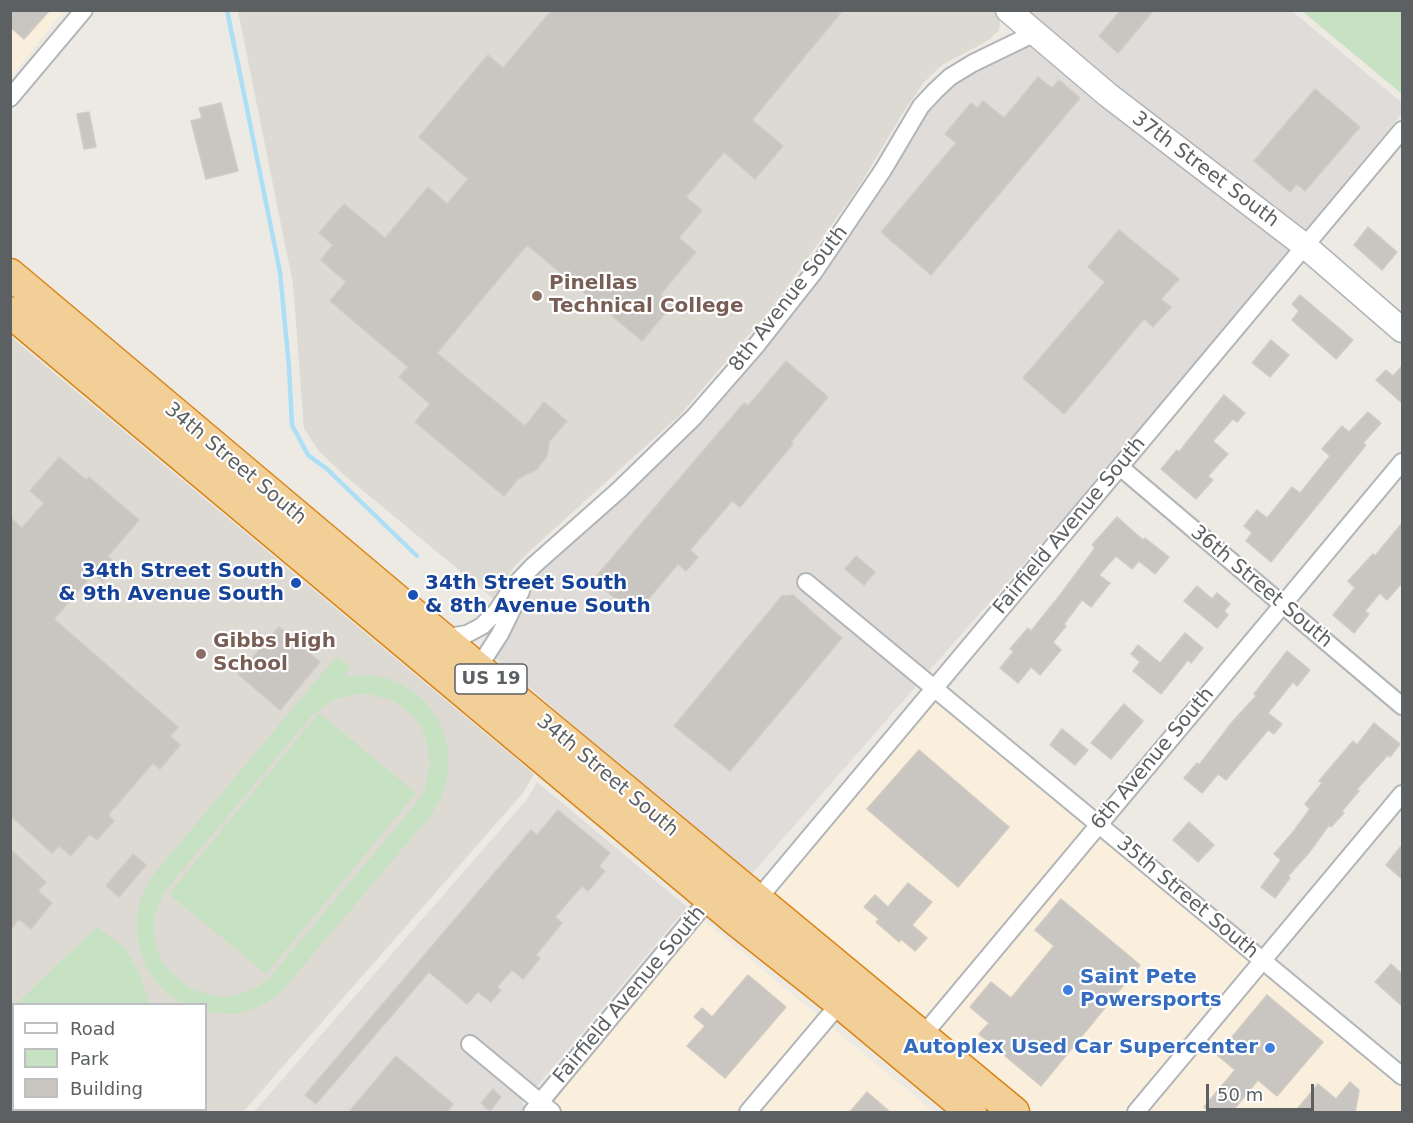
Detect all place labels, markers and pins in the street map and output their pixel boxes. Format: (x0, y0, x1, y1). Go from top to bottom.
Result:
place label: Pinellas Technical College (549, 272, 743, 319)
marker: Pinellas Technical College (530, 289, 544, 303)
place label: 34th Street South & 9th Avenue South (58, 560, 284, 607)
place label: 34th Street South & 8th Avenue South (425, 572, 651, 619)
marker: 34th Street South & 9th Avenue South (289, 576, 303, 590)
marker: 34th Street South & 8th Avenue South (406, 588, 420, 602)
place label: Gibbs High School (213, 630, 336, 677)
marker: Gibbs High School (194, 647, 208, 661)
place label: Saint Pete Powersports (1080, 966, 1222, 1013)
marker: Saint Pete Powersports (1061, 983, 1075, 997)
place label: Autoplex Used Car Supercenter (903, 1036, 1258, 1060)
marker: Autoplex Used Car Supercenter (1263, 1041, 1277, 1055)

